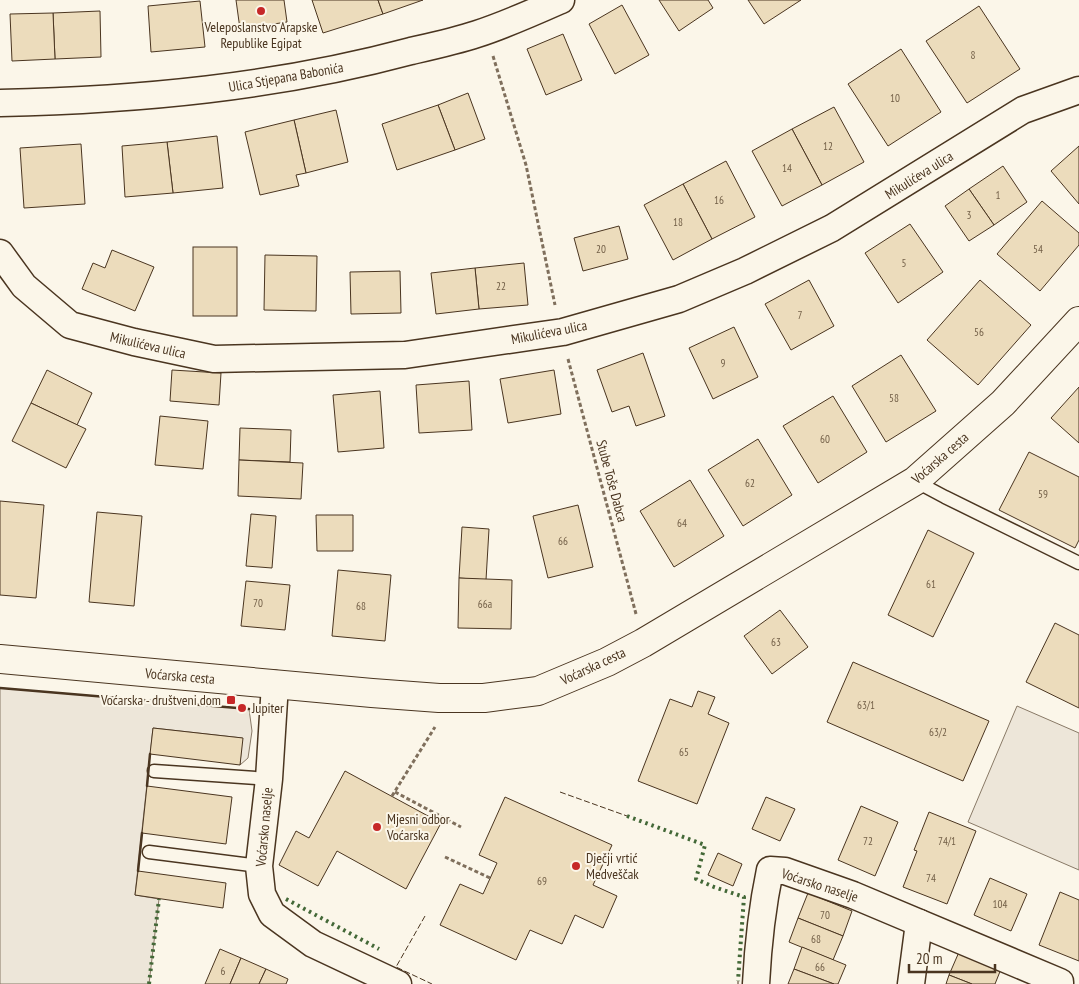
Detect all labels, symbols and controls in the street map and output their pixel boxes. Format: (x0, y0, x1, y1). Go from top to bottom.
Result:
marker: Veleposlanstvo Arapske Republike Egipat (255, 5, 267, 17)
place label: Veleposlanstvo Arapske Republike Egipat (203, 18, 318, 52)
house number: 8 (971, 48, 976, 62)
street label: Ulica Stjepana Babonića (227, 58, 345, 96)
house number: 10 (890, 91, 900, 105)
house number: 12 (823, 139, 833, 153)
street label: Mikulićeva ulica (882, 147, 956, 203)
house number: 14 (782, 161, 792, 175)
house number: 1 (996, 188, 1001, 202)
house number: 16 (714, 193, 724, 207)
house number: 3 (967, 208, 972, 222)
house number: 18 (673, 215, 683, 229)
house number: 20 (596, 242, 606, 256)
house number: 54 (1033, 242, 1043, 256)
house number: 5 (902, 256, 907, 270)
house number: 22 (496, 279, 506, 293)
house number: 7 (798, 308, 803, 322)
street label: Mikulićeva ulica (509, 316, 589, 348)
house number: 56 (974, 325, 984, 339)
street label: Mikulićeva ulica (108, 328, 188, 362)
house number: 9 (721, 356, 726, 370)
house number: 58 (889, 391, 899, 405)
street label: Voćarska cesta (907, 428, 972, 488)
house number: 60 (820, 432, 830, 446)
street label: Stube Toše Dabca (592, 438, 632, 524)
house number: 62 (745, 476, 755, 490)
house number: 59 (1038, 487, 1048, 501)
house number: 64 (677, 516, 687, 530)
house number: 66 (558, 534, 568, 548)
house number: 61 (926, 577, 936, 591)
house number: 70 (253, 596, 263, 610)
house number: 66a (478, 597, 492, 611)
house number: 68 (356, 599, 366, 613)
house number: 63 (771, 635, 781, 649)
street label: Voćarska cesta (557, 643, 628, 689)
street label: Voćarska cesta (143, 664, 216, 688)
place label: Voćarska - društveni dom (100, 691, 221, 709)
marker: Voćarska - društveni dom (225, 694, 237, 706)
house number: 63/1 (857, 698, 875, 712)
place label: Jupiter (251, 699, 284, 717)
marker: Jupiter (236, 702, 248, 714)
house number: 63/2 (929, 725, 947, 739)
house number: 65 (679, 745, 689, 759)
street label: Voćarsko naselje (251, 786, 276, 868)
place label: Mjesni odbor Voćarska (386, 810, 450, 844)
marker: Mjesni odbor Voćarska (371, 821, 383, 833)
house number: 72 (863, 834, 873, 848)
house number: 74/1 (938, 834, 956, 848)
place label: Dječji vrtić Medveščak (586, 849, 639, 883)
marker: Dječji vrtić Medveščak (570, 860, 582, 872)
street label: Voćarsko naselje (778, 864, 861, 906)
house number: 74 (926, 871, 936, 885)
house number: 69 (537, 874, 547, 888)
house number: 104 (993, 897, 1007, 911)
house number: 70 (820, 908, 830, 922)
house number: 68 (811, 932, 821, 946)
scale bar (909, 942, 995, 974)
text: 20 m (916, 949, 942, 968)
house number: 66 (815, 960, 825, 974)
house number: 6 (221, 964, 226, 978)

